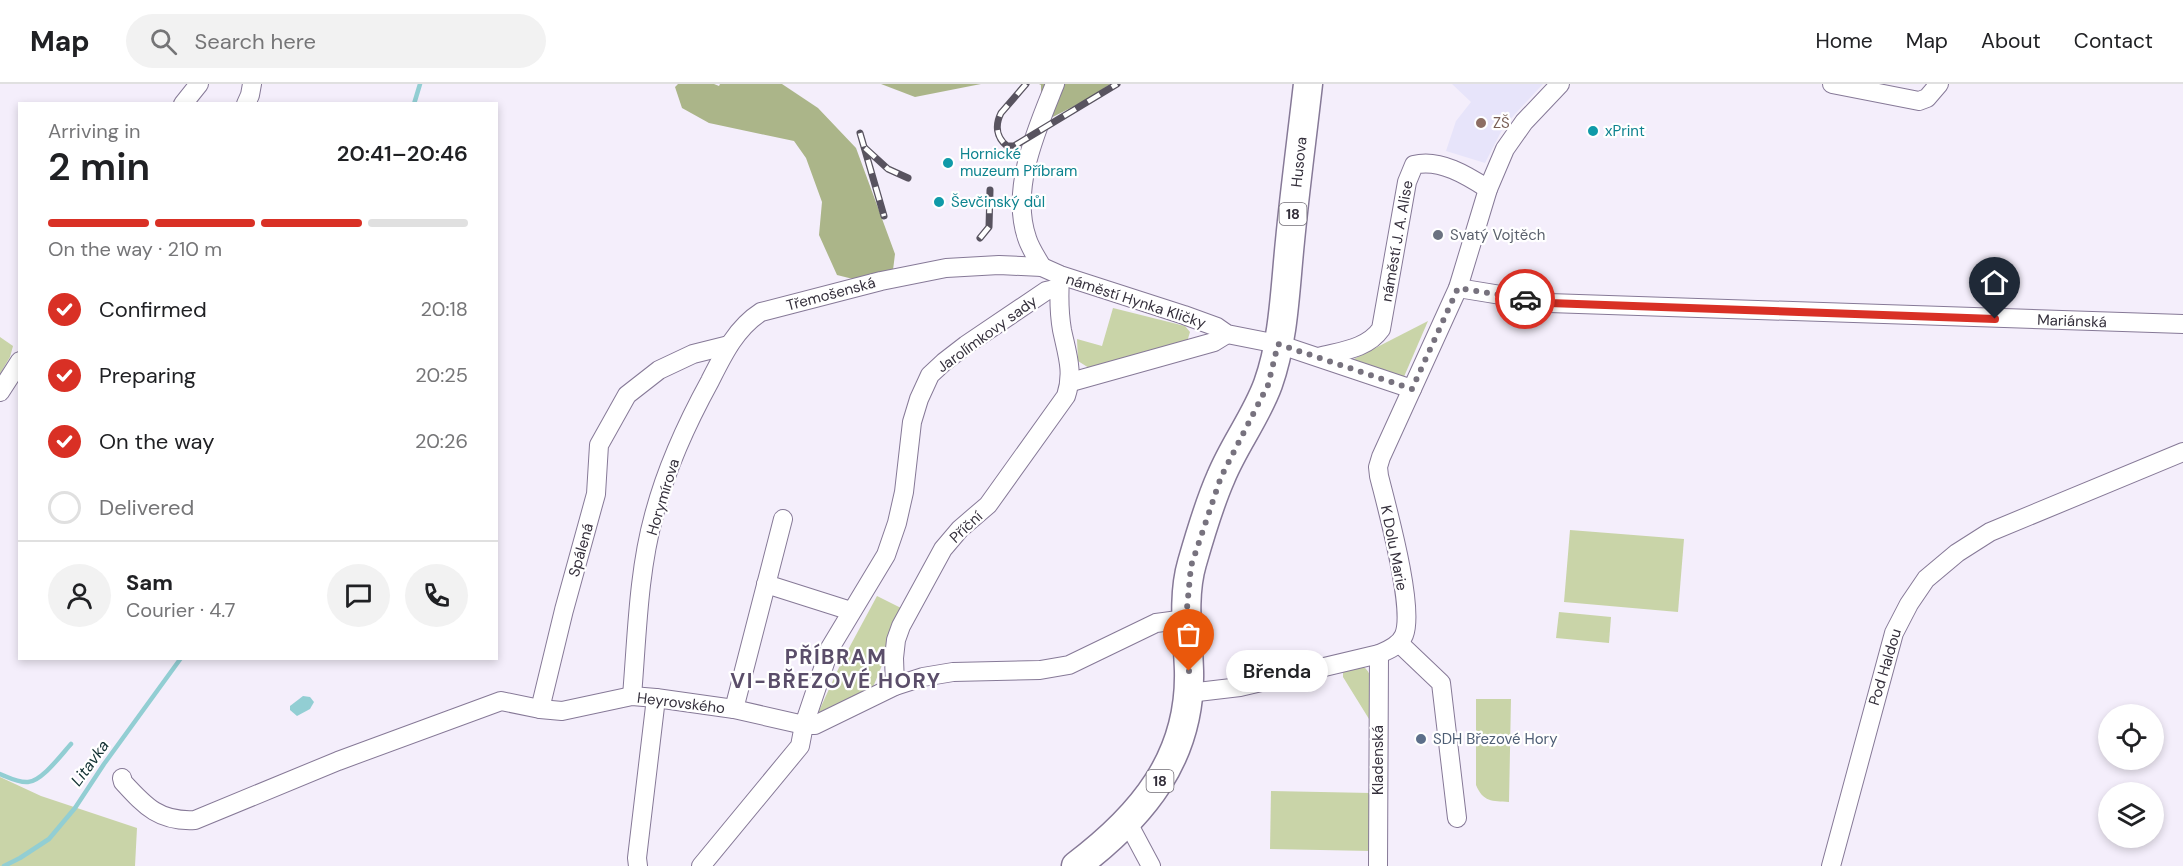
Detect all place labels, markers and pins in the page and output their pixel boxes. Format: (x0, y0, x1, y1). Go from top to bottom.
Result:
place label: ZŠ (1493, 113, 1510, 133)
marker: ZŠ (1474, 116, 1488, 130)
place label: xPrint (1605, 121, 1645, 141)
marker: xPrint (1586, 124, 1600, 138)
place label: Hornické muzeum Příbram (960, 144, 1077, 181)
marker: Hornické muzeum Příbram (941, 156, 955, 170)
place label: Ševčinský důl (951, 192, 1045, 212)
marker: Ševčinský důl (932, 195, 946, 209)
place label: Svatý Vojtěch (1450, 225, 1545, 245)
marker: Svatý Vojtěch (1431, 228, 1445, 242)
pin (1969, 257, 2020, 319)
pin (1163, 609, 1214, 671)
callout: Břenda (1225, 650, 1327, 692)
place label: SDH Březové Hory (1433, 729, 1558, 749)
marker: SDH Březové Hory (1414, 732, 1428, 746)

